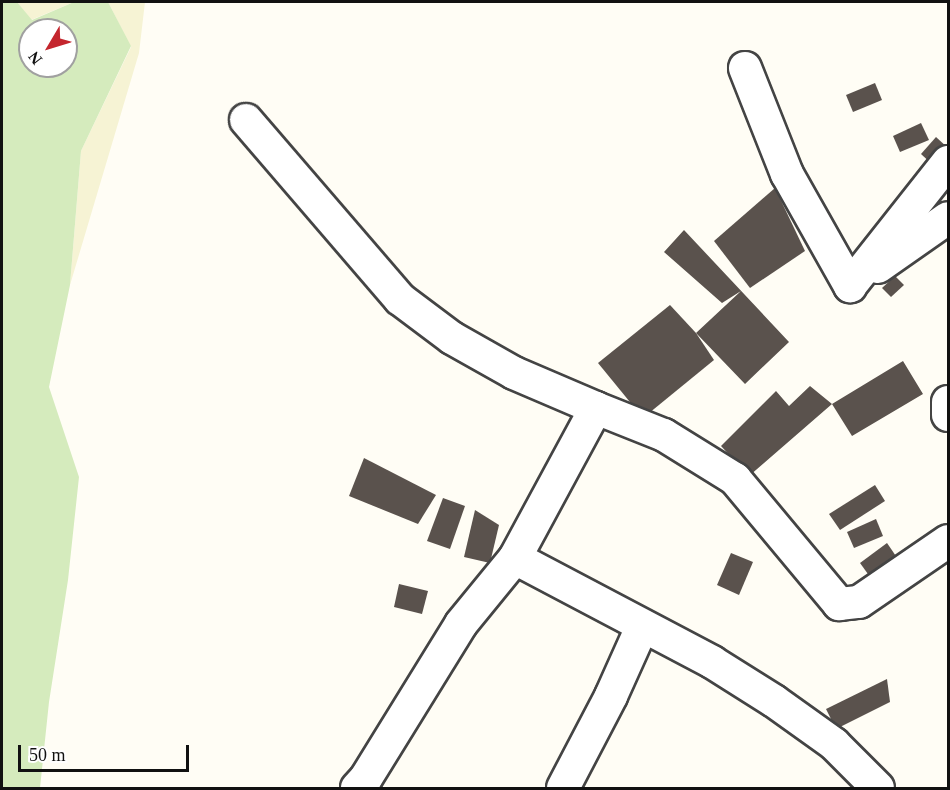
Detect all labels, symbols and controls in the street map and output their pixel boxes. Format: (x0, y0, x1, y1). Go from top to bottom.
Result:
north arrow (18, 18, 78, 78)
text: N (25, 48, 45, 68)
scale bar (21, 733, 192, 771)
text: 50 m (29, 745, 66, 765)

